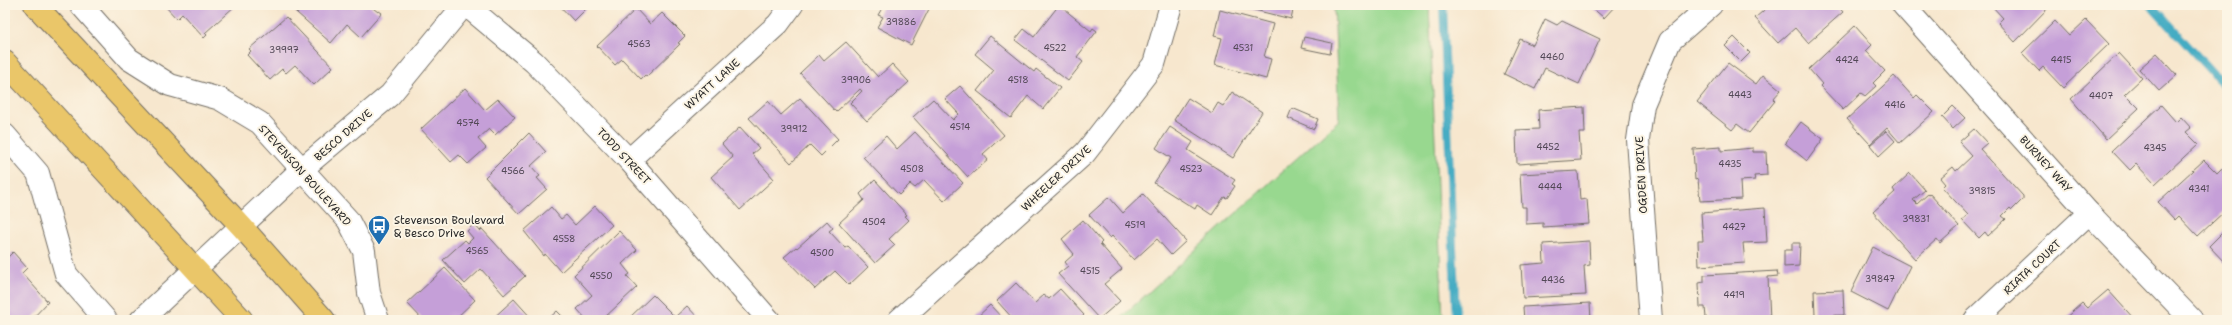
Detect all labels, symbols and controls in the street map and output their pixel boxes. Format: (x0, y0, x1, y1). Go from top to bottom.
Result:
house number: 39886 (886, 16, 916, 28)
house number: 4563 (627, 38, 651, 50)
house number: 4522 (1043, 42, 1067, 54)
house number: 4531 (1233, 42, 1253, 54)
house number: 39997 (269, 44, 299, 56)
house number: 4460 (1540, 51, 1564, 63)
house number: 4424 (1835, 54, 1859, 66)
house number: 4415 (2050, 54, 2072, 66)
street label: WYATT LANE (681, 55, 743, 113)
house number: 39906 (841, 74, 871, 86)
house number: 4518 (1007, 74, 1029, 86)
house number: 4443 (1728, 89, 1752, 101)
house number: 4407 (2089, 90, 2113, 102)
house number: 4416 (1884, 99, 1906, 111)
street label: BESCO DRIVE (311, 106, 376, 165)
house number: 4574 (456, 117, 480, 129)
street label: STEVENSON BOULEVARD (255, 121, 354, 229)
house number: 4514 (950, 121, 970, 133)
house number: 39912 (780, 123, 808, 135)
street label: TODD STREET (593, 125, 654, 188)
street label: BURNEY WAY (2016, 133, 2075, 196)
street label: OGDEN DRIVE (1632, 136, 1651, 214)
house number: 4452 (1536, 141, 1560, 153)
street label: WHEELER DRIVE (1018, 142, 1095, 215)
house number: 4345 (2143, 142, 2167, 154)
house number: 4435 (1718, 158, 1742, 170)
house number: 4508 (900, 163, 924, 175)
house number: 4523 (1179, 163, 1203, 175)
house number: 4566 (501, 165, 525, 177)
house number: 4444 (1538, 181, 1562, 193)
house number: 4341 (2188, 183, 2210, 195)
house number: 39815 (1968, 185, 1996, 197)
bus stop icon: Stevenson Boulevard & Besco Drive (366, 213, 392, 246)
place label: Stevenson Boulevard & Besco Drive (394, 213, 504, 241)
house number: 39831 (1902, 213, 1930, 225)
house number: 4504 (862, 216, 886, 228)
house number: 4519 (1125, 219, 1145, 231)
house number: 4427 (1722, 221, 1746, 233)
house number: 4558 (553, 233, 575, 245)
street label: RIATA COURT (2000, 237, 2065, 298)
house number: 4565 (466, 245, 488, 257)
house number: 4500 (810, 247, 834, 259)
house number: 4515 (1080, 265, 1100, 277)
house number: 4550 (590, 270, 612, 282)
house number: 39847 (1865, 273, 1895, 285)
house number: 4436 (1541, 274, 1565, 286)
house number: 4419 (1723, 289, 1745, 301)

